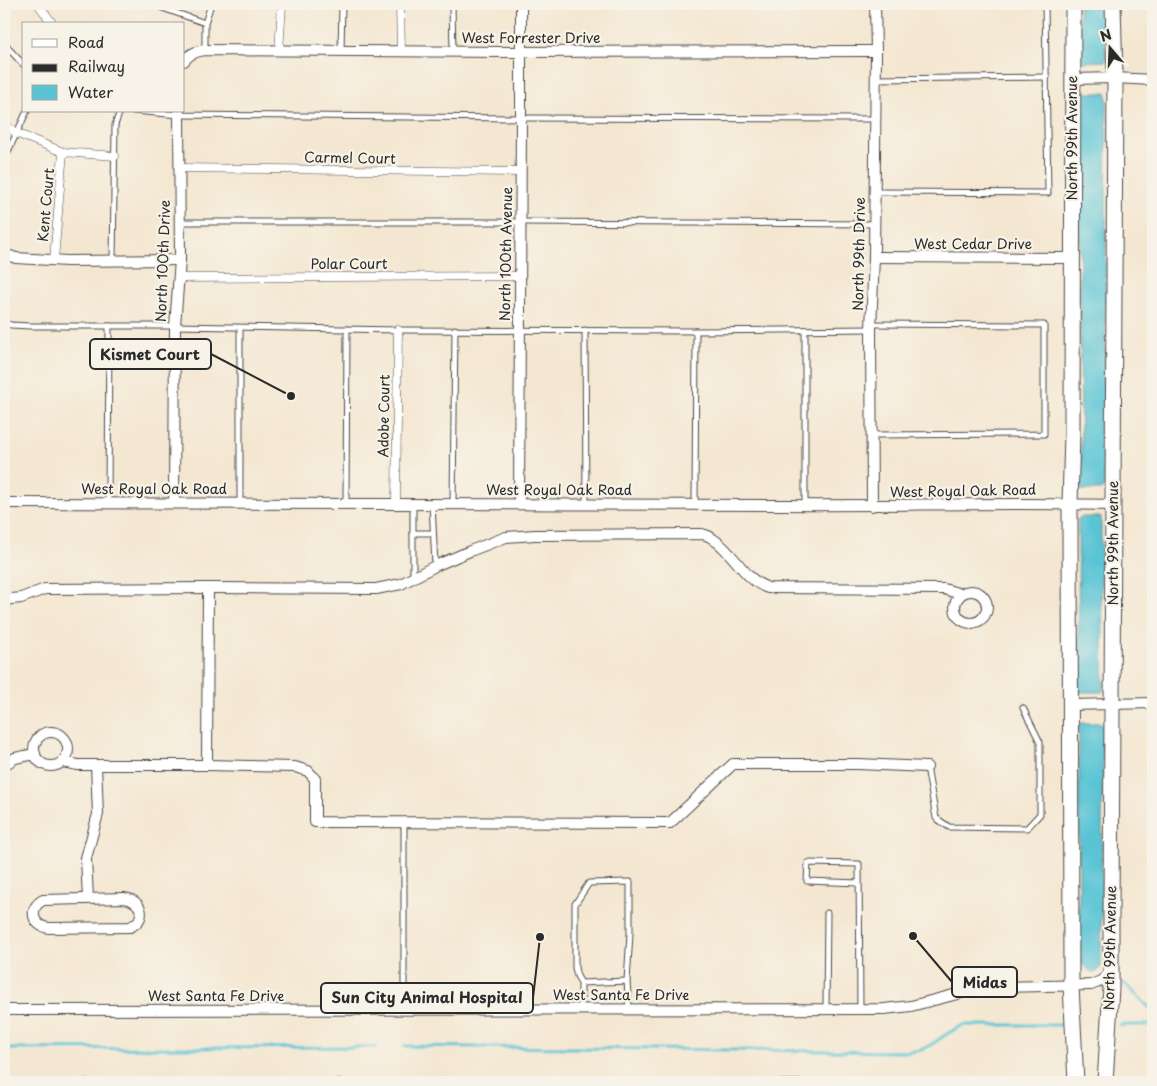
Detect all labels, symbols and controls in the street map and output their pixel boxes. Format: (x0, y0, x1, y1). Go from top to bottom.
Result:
legend (22, 22, 185, 112)
north arrow (1084, 22, 1134, 72)
text: N (1097, 24, 1114, 47)
street label: West Forrester Drive (462, 27, 600, 48)
text: Road (68, 30, 104, 53)
text: Railway (68, 54, 125, 77)
street label: North 99th Avenue (1061, 75, 1082, 200)
text: Water (68, 80, 113, 103)
street label: Carmel Court (304, 146, 396, 169)
street label: Kent Court (32, 167, 59, 243)
street label: North 100th Avenue (494, 186, 517, 321)
street label: North 99th Drive (847, 196, 870, 311)
street label: North 100th Drive (150, 199, 175, 322)
street label: West Cedar Drive (914, 233, 1032, 254)
street label: Polar Court (311, 253, 388, 274)
callout: Kismet Court (90, 339, 211, 369)
text: Kismet Court (100, 342, 200, 365)
street label: Adobe Court (372, 374, 395, 458)
street label: West Royal Oak Road (81, 478, 227, 499)
street label: West Royal Oak Road (486, 479, 632, 500)
street label: West Royal Oak Road (890, 479, 1036, 502)
street label: North 99th Avenue (1102, 480, 1123, 605)
street label: North 99th Avenue (1098, 885, 1121, 1011)
callout: Midas (952, 967, 1017, 997)
text: Midas (963, 970, 1007, 993)
callout: Sun City Animal Hospital (321, 983, 533, 1013)
street label: West Santa Fe Drive (553, 984, 689, 1005)
street label: West Santa Fe Drive (148, 985, 284, 1006)
text: Sun City Animal Hospital (331, 985, 523, 1008)

